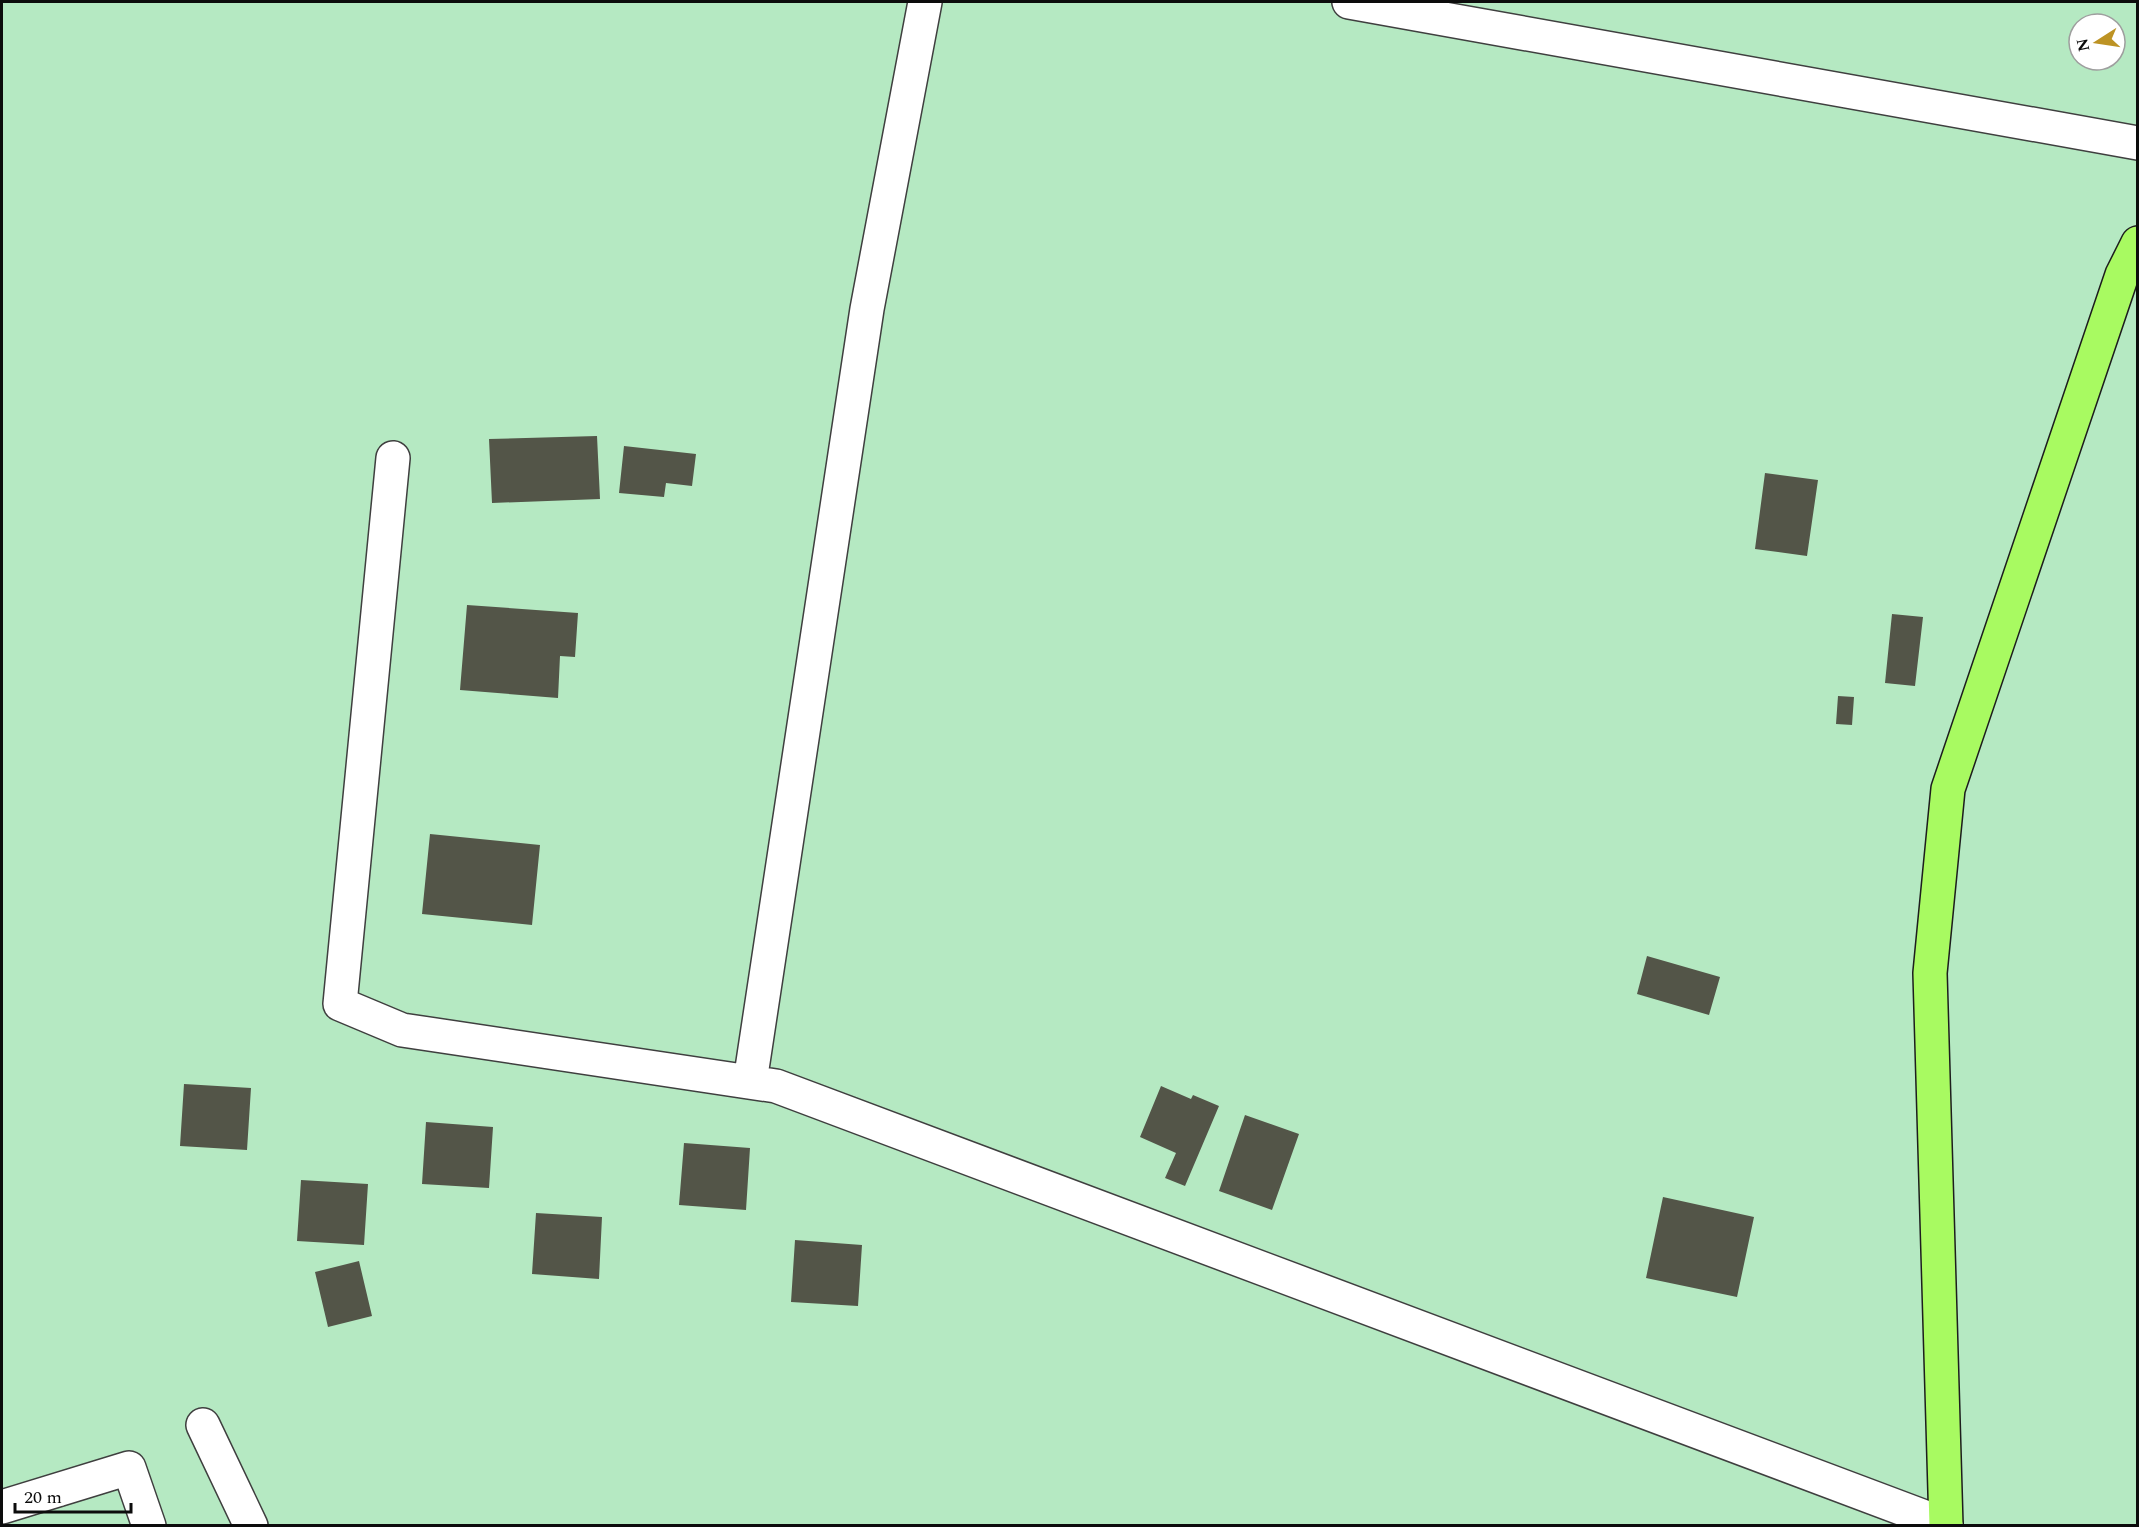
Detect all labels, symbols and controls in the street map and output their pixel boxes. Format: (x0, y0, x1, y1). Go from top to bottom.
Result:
north arrow (2067, 12, 2127, 72)
text: N (2070, 36, 2096, 54)
scale bar (15, 1476, 130, 1514)
text: 20 m (24, 1484, 62, 1511)

